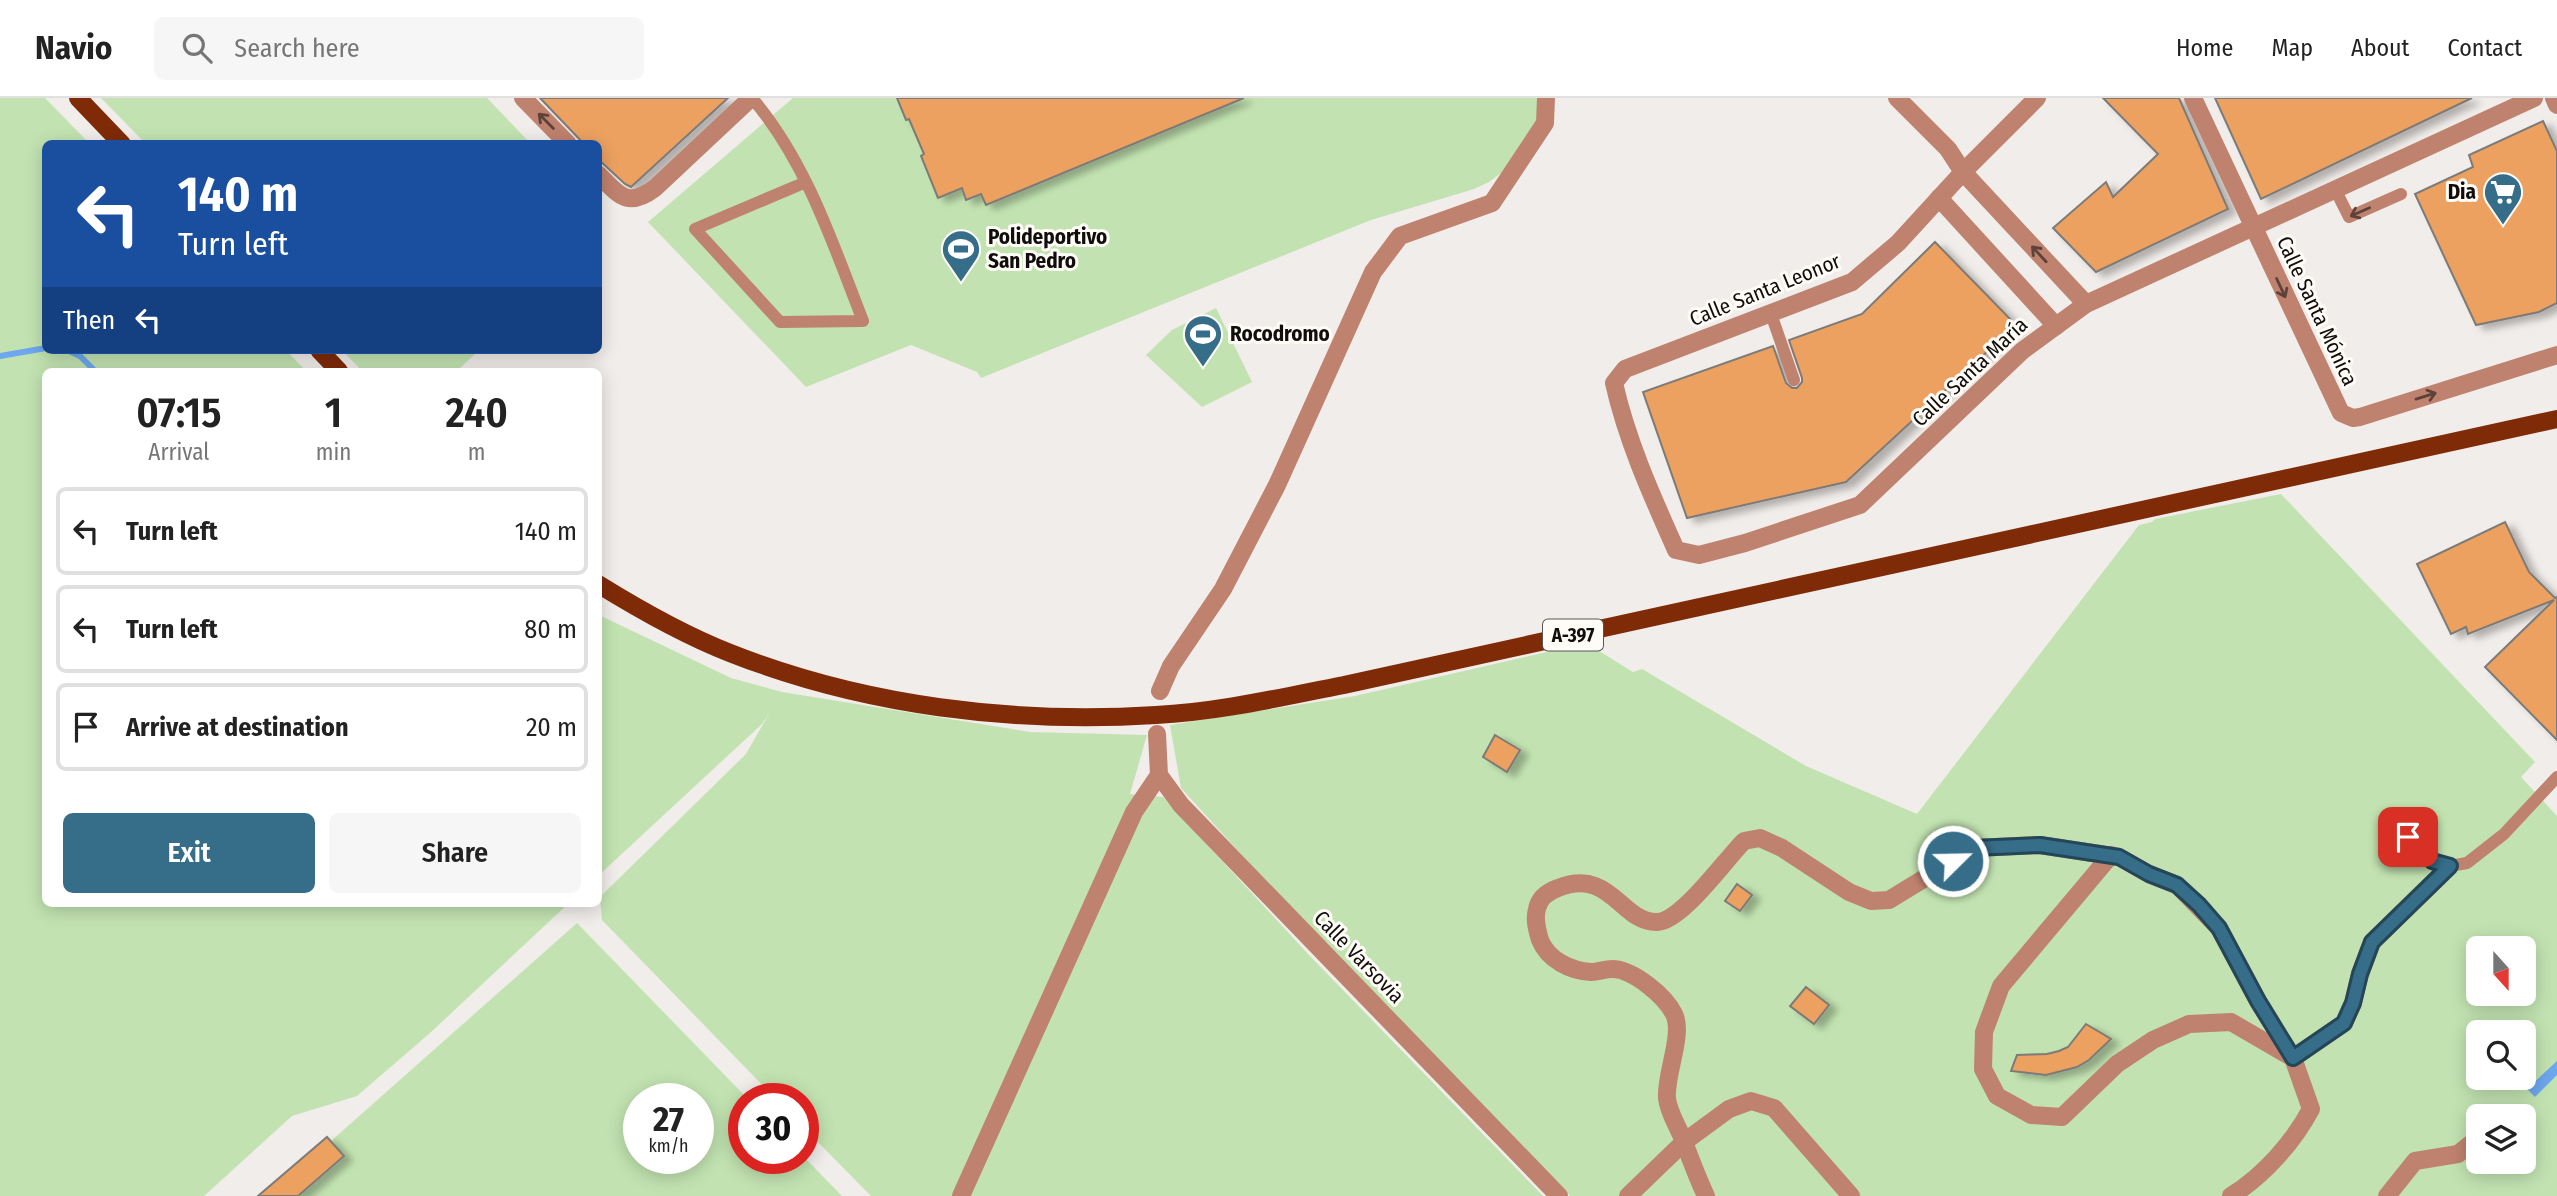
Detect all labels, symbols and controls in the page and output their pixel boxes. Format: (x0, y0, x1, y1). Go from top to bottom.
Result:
search box (154, 17, 644, 80)
text: Navio (35, 28, 112, 68)
icon: search (178, 29, 216, 67)
text: Search here (234, 33, 360, 64)
text: Home (2176, 34, 2233, 62)
text: Map (2271, 34, 2313, 62)
text: About (2351, 34, 2409, 62)
text: Contact (2447, 34, 2522, 62)
one-way arrow (537, 112, 554, 129)
text: 140 m (178, 165, 298, 224)
icon: left (63, 168, 154, 259)
supermarket icon: Dia (2482, 171, 2524, 226)
place label: Dia (2448, 179, 2476, 205)
one-way arrow (2350, 206, 2372, 219)
place label: Polideportivo San Pedro (988, 224, 1107, 274)
text: Turn left (178, 225, 288, 263)
sports icon: Polideportivo San Pedro (940, 228, 982, 283)
street label: Calle Santa Mónica (2271, 232, 2363, 390)
one-way arrow (2031, 246, 2048, 263)
street label: Calle Santa Leonor (1686, 248, 1845, 332)
one-way arrow (2275, 277, 2288, 298)
icon: left (129, 301, 167, 339)
text: Then (63, 305, 115, 336)
street label: Calle Santa María (1907, 312, 2033, 432)
sports icon: Rocodromo (1182, 313, 1224, 368)
place label: Rocodromo (1230, 321, 1330, 347)
text: 07:15 (136, 388, 222, 438)
text: 1 (325, 388, 342, 438)
text: 240 (445, 388, 508, 438)
one-way arrow (2414, 389, 2436, 401)
text: Arrival (148, 438, 209, 466)
text: min (316, 438, 351, 466)
text: m (468, 438, 485, 466)
icon: left (67, 512, 105, 550)
text: Turn left (126, 516, 218, 547)
text: 140 m (515, 516, 577, 547)
icon: left (67, 610, 105, 648)
text: Turn left (126, 614, 218, 645)
text: 80 m (524, 614, 577, 645)
road number: A-397 (1543, 620, 1603, 650)
icon: arrive (67, 708, 105, 746)
text: Arrive at destination (126, 712, 349, 743)
text: 20 m (526, 712, 577, 743)
pin (2378, 807, 2438, 867)
button: Exit (63, 813, 315, 893)
button: Share (329, 813, 581, 893)
icon: arrive (2389, 818, 2427, 856)
position arrow (1916, 824, 1990, 898)
street label: Calle Varsovia (1308, 905, 1410, 1009)
north arrow (2466, 936, 2536, 1006)
map controls (2466, 936, 2536, 1174)
button: search (2466, 1020, 2536, 1090)
speed limit sign: 30 (728, 1083, 819, 1174)
text: 27 (653, 1098, 684, 1140)
button: layers (2466, 1104, 2536, 1174)
text: km/h (648, 1135, 689, 1157)

